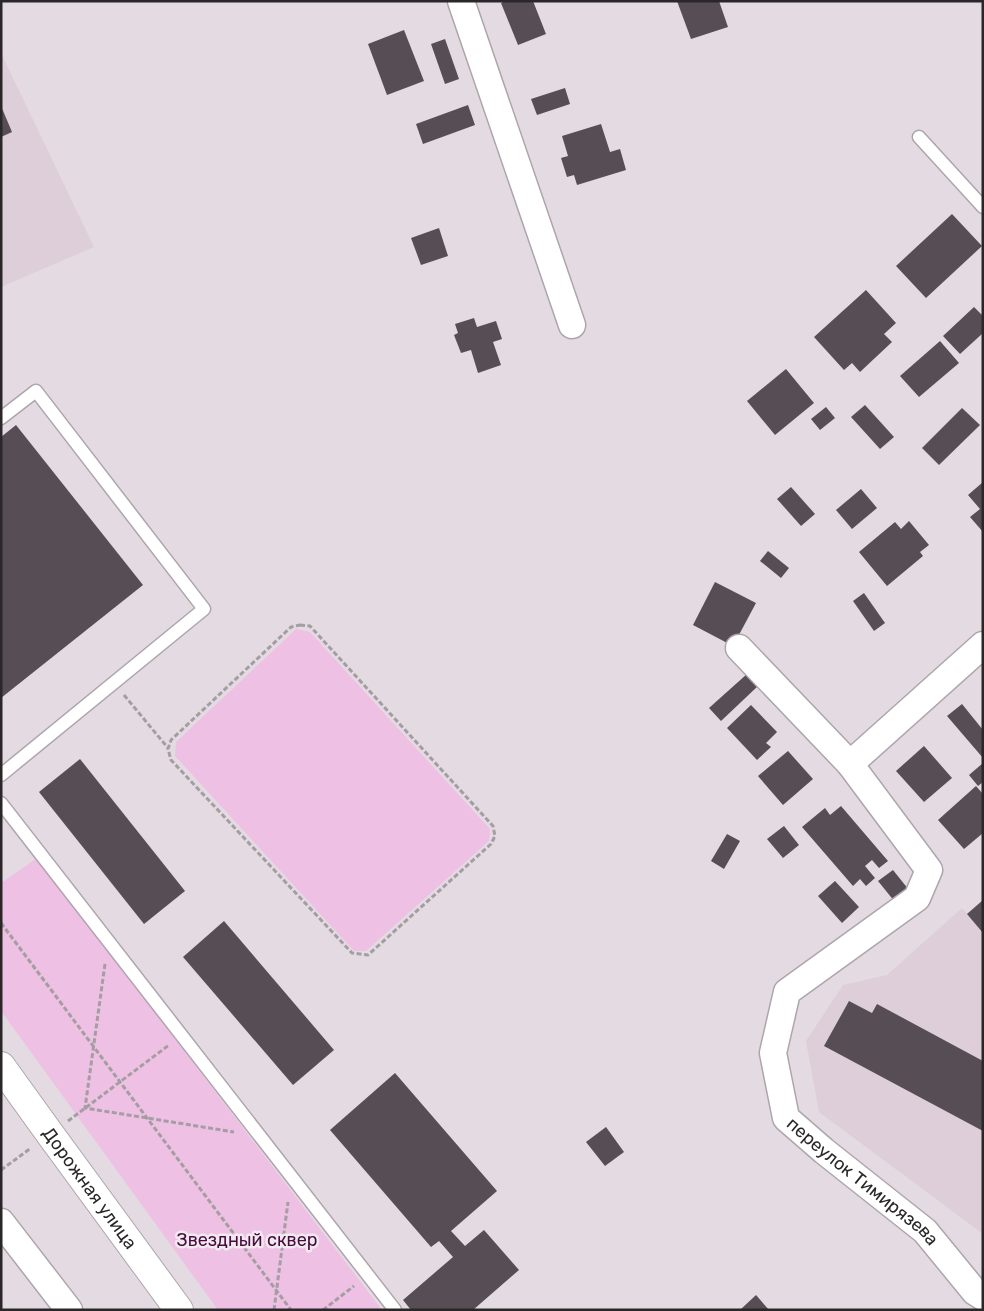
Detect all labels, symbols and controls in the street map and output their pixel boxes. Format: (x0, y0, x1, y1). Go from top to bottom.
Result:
street label: переулок Тимирязева (782, 1113, 943, 1250)
street label: Дорожная улица (38, 1123, 142, 1253)
park label: Звездный сквер (177, 1229, 317, 1251)

